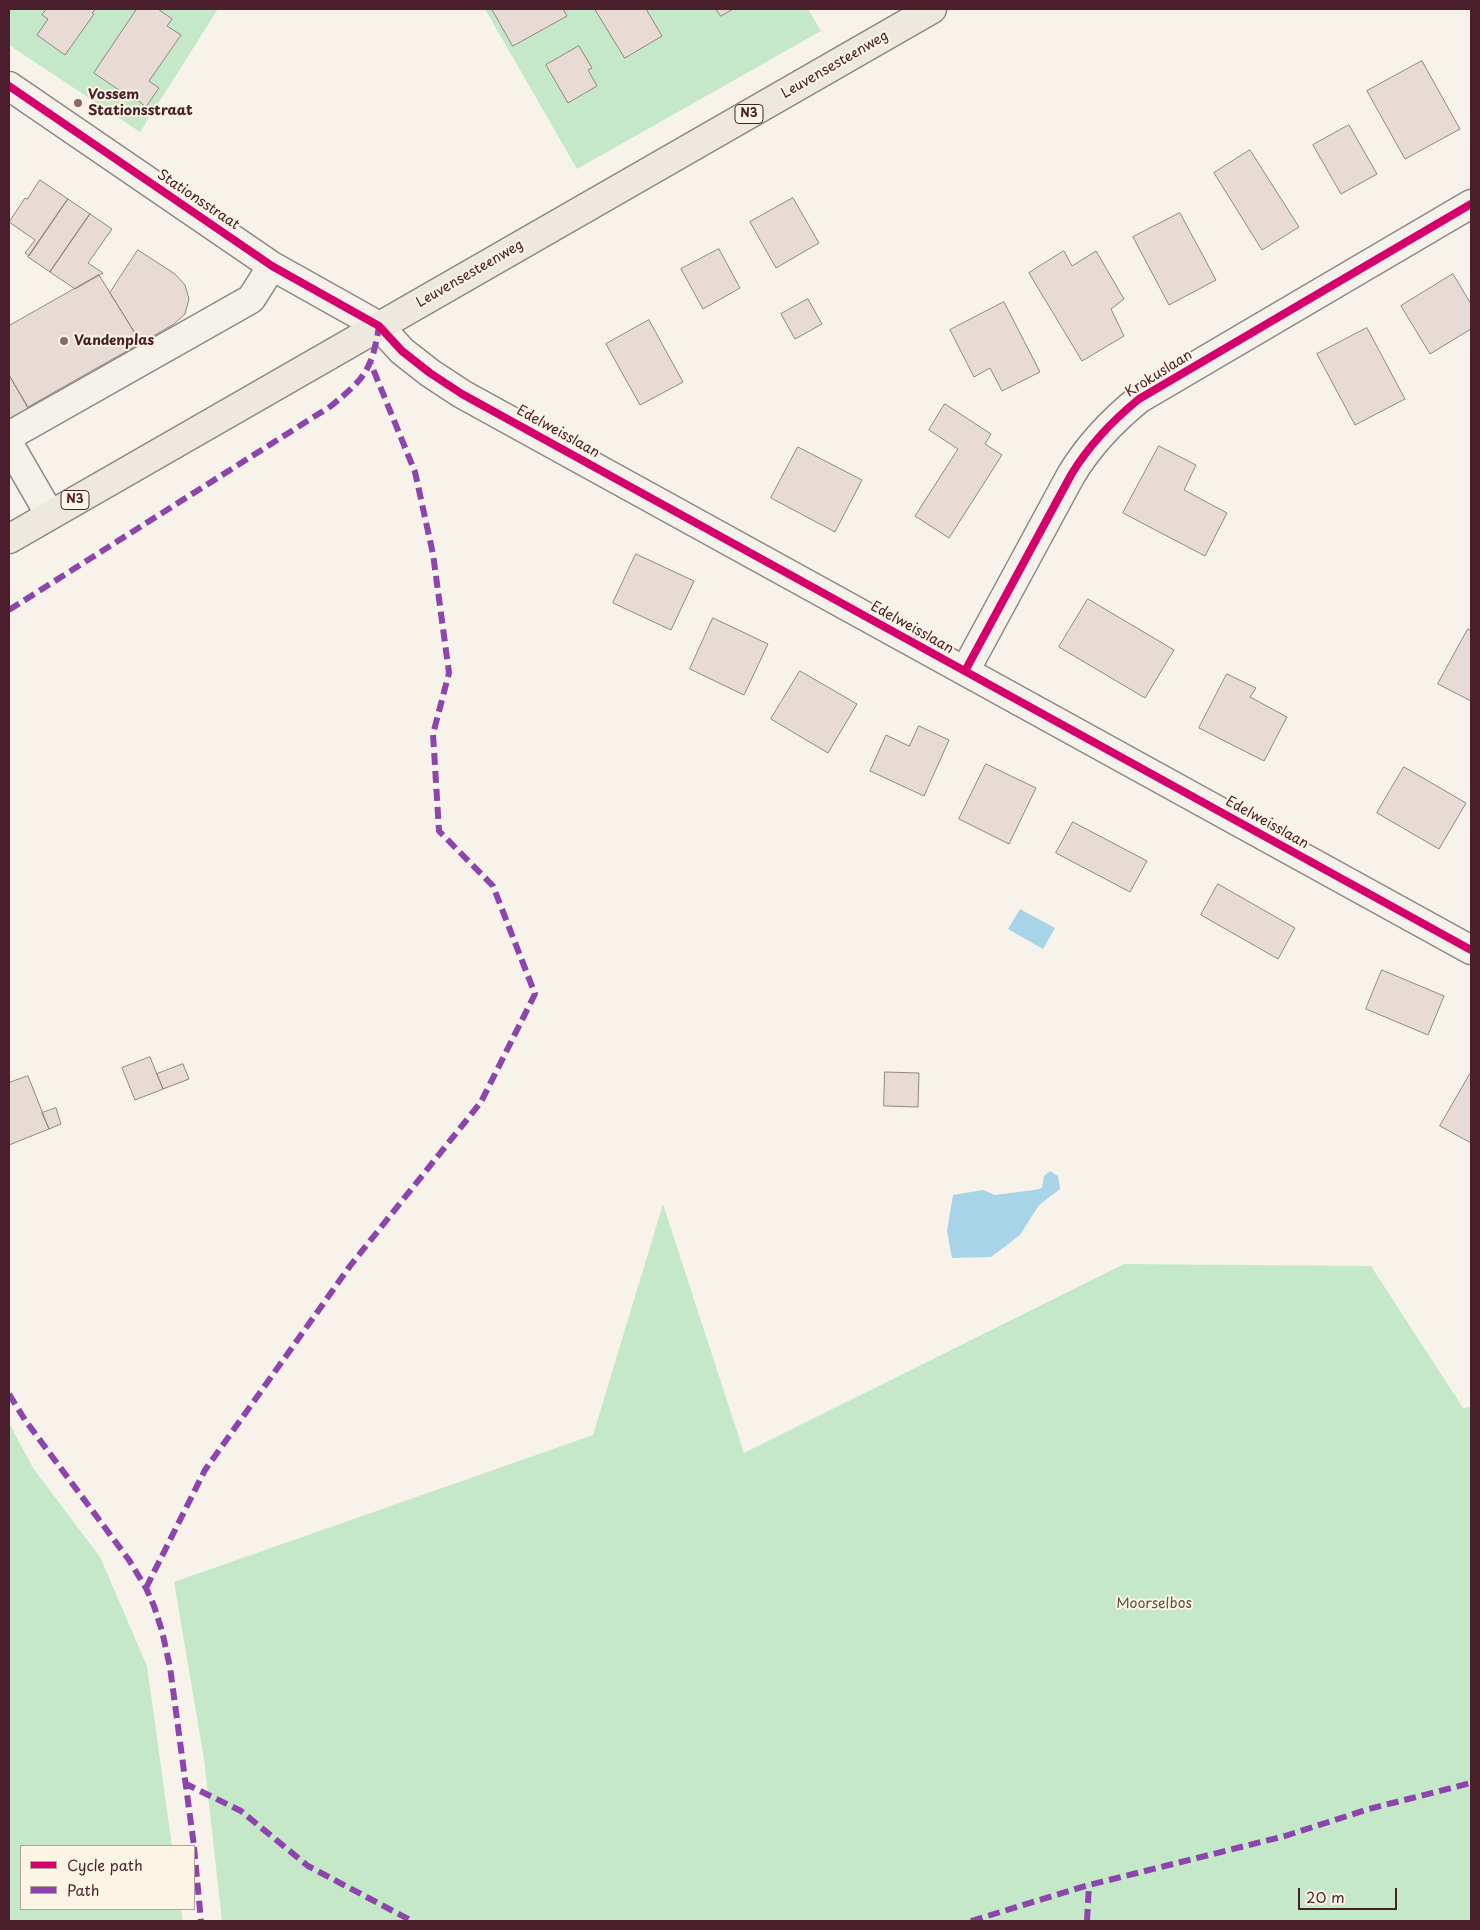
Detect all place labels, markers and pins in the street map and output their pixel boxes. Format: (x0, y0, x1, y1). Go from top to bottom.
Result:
place label: Vossem Stationsstraat (88, 87, 193, 120)
marker: Vossem Stationsstraat (72, 97, 84, 109)
place label: Vandenplas (74, 333, 154, 349)
marker: Vandenplas (58, 335, 70, 347)

